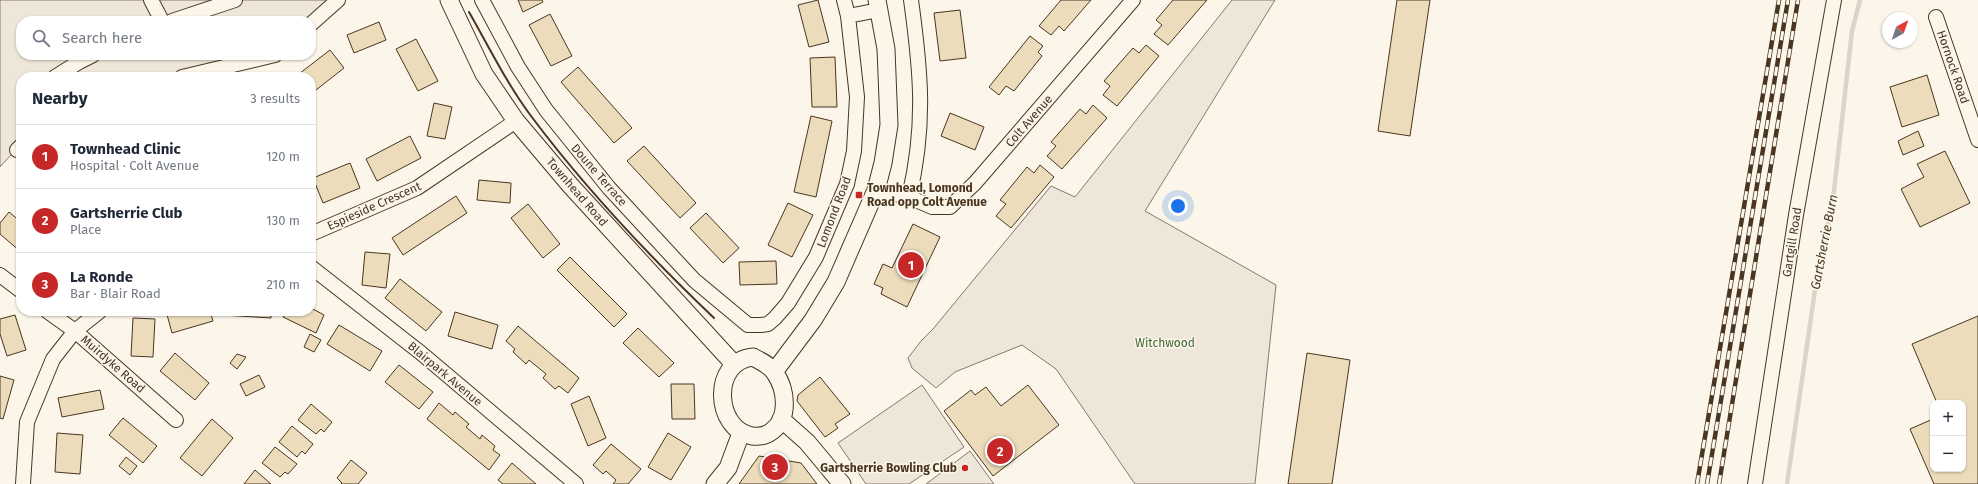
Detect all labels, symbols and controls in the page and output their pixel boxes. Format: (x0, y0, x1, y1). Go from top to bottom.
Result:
north arrow (1882, 12, 1918, 48)
search box (16, 16, 316, 60)
icon: search (30, 27, 52, 49)
text: Search here (62, 29, 142, 47)
street label: Hornock Road (1934, 29, 1972, 105)
text: Nearby (32, 88, 87, 109)
text: 3 results (250, 91, 300, 106)
street label: Colt Avenue (1003, 92, 1055, 150)
text: Townhead Clinic (70, 140, 181, 158)
street label: Doune Terrace (568, 141, 630, 209)
text: 1 (42, 149, 48, 164)
text: 120 m (266, 149, 300, 164)
street label: Townhead Road (543, 155, 611, 229)
text: Hospital · Colt Avenue (70, 158, 199, 173)
street label: Lomond Road (814, 174, 854, 250)
street label: Espieside Crescent (325, 179, 424, 233)
place label: Townhead, Lomond Road opp Colt Avenue (867, 181, 987, 209)
marker: Townhead, Lomond Road opp Colt Avenue (854, 190, 864, 200)
water label: Gartsherrie Burn (1807, 193, 1841, 291)
your location (1168, 196, 1188, 216)
text: Gartsherrie Club (70, 204, 182, 222)
street label: Gartgill Road (1780, 206, 1804, 278)
text: 2 (42, 213, 48, 228)
text: 130 m (266, 213, 300, 228)
text: Place (70, 222, 101, 237)
pin: 1 (898, 250, 924, 280)
text: La Ronde (70, 268, 133, 286)
text: 3 (42, 277, 48, 292)
text: 210 m (266, 277, 300, 292)
text: Bar · Blair Road (70, 286, 161, 301)
street label: Muirdyke Road (78, 332, 148, 396)
park label: Witchwood (1135, 336, 1195, 350)
street label: Blairpark Avenue (405, 339, 485, 409)
map controls (1930, 400, 1966, 472)
button: + (1930, 400, 1966, 436)
pin: 2 (987, 436, 1013, 466)
button: − (1930, 436, 1966, 472)
pin: 3 (762, 452, 788, 482)
place label: Gartsherrie Bowling Club (820, 461, 957, 475)
marker: Gartsherrie Bowling Club (960, 463, 970, 473)

